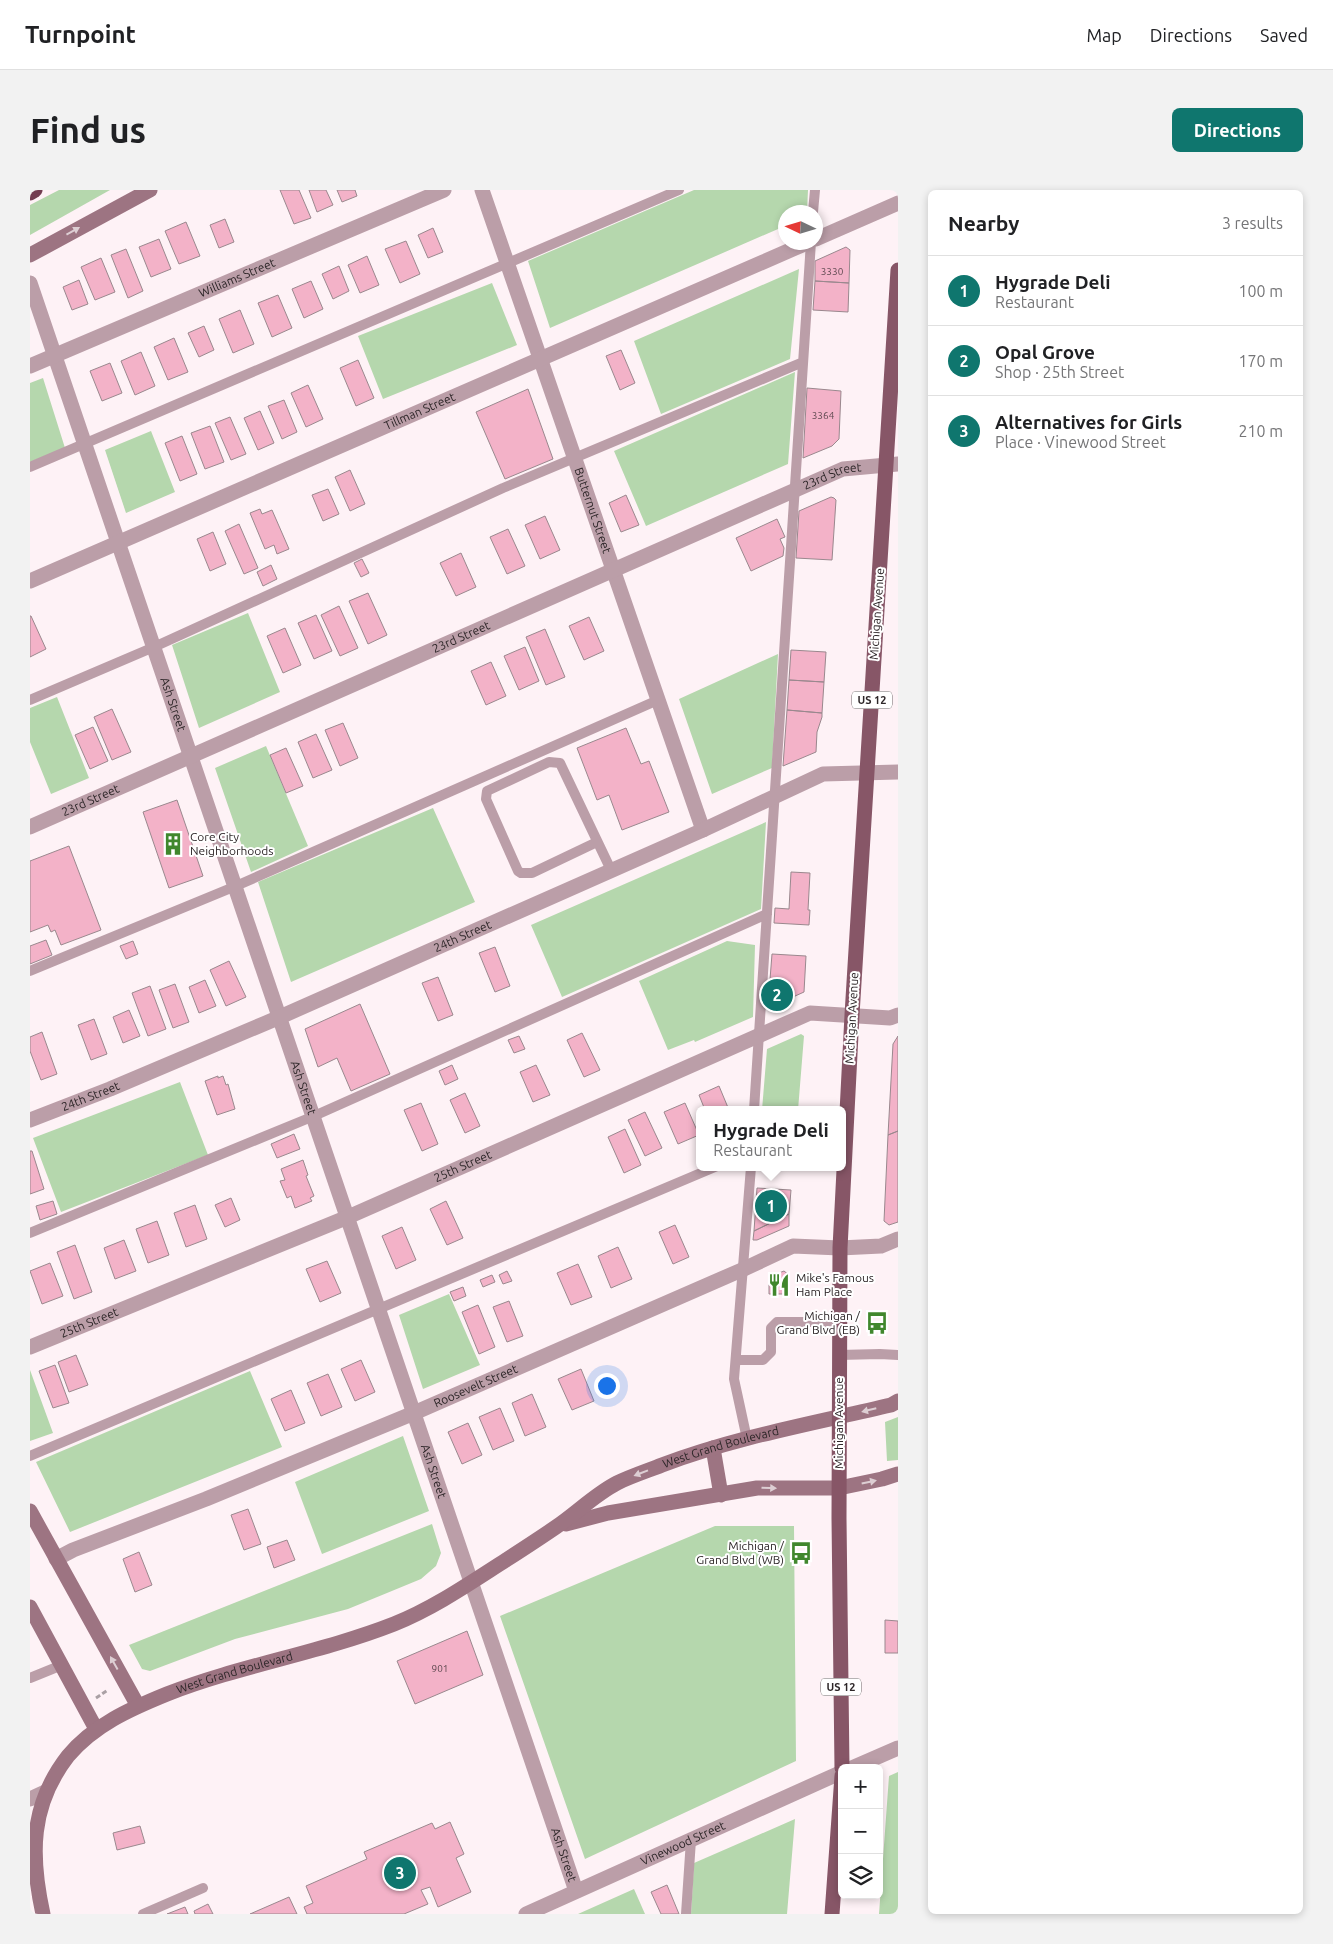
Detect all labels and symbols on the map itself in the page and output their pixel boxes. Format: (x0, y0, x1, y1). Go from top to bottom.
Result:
north arrow (778, 205, 823, 250)
one-way arrow (65, 227, 80, 235)
street label: Williams Street (197, 255, 277, 299)
house number: 3330 (821, 266, 844, 277)
street label: Tillman Street (382, 390, 457, 432)
house number: 3364 (812, 410, 835, 421)
street label: 23rd Street (801, 460, 862, 492)
street label: Butternut Street (572, 466, 614, 555)
street label: Michigan Avenue (867, 568, 886, 660)
street label: 23rd Street (430, 618, 492, 655)
street label: Ash Street (158, 675, 189, 733)
road number: US 12 (852, 692, 892, 708)
street label: 23rd Street (59, 782, 121, 818)
place label: Core City Neighborhoods (190, 830, 274, 857)
building icon: Core City Neighborhoods (160, 831, 186, 857)
street label: 24th Street (432, 917, 493, 954)
street label: Michigan Avenue (843, 972, 860, 1064)
pin: 2 (761, 976, 793, 1014)
street label: Ash Street (289, 1059, 319, 1117)
street label: 24th Street (59, 1079, 122, 1113)
street label: 25th Street (432, 1147, 494, 1184)
pin: 1 (755, 1187, 787, 1225)
place label: Mike's Famous Ham Place (796, 1271, 874, 1298)
restaurant icon: Mike's Famous Ham Place (766, 1272, 792, 1298)
street label: 25th Street (58, 1305, 120, 1340)
place label: Michigan / Grand Blvd (EB) (777, 1309, 861, 1337)
bus stop icon: Michigan / Grand Blvd (EB) (864, 1310, 890, 1336)
street label: Roosevelt Street (432, 1362, 520, 1410)
your location (594, 1373, 620, 1399)
street label: Michigan Avenue (832, 1377, 845, 1469)
one-way arrow (862, 1406, 877, 1414)
street label: West Grand Boulevard (661, 1424, 780, 1470)
street label: Ash Street (419, 1442, 449, 1500)
one-way arrow (634, 1470, 649, 1477)
one-way arrow (861, 1478, 876, 1486)
one-way arrow (761, 1484, 777, 1492)
place label: Michigan / Grand Blvd (WB) (696, 1539, 785, 1567)
bus stop icon: Michigan / Grand Blvd (WB) (788, 1540, 814, 1566)
street label: West Grand Boulevard (175, 1649, 294, 1696)
one-way arrow (110, 1657, 119, 1670)
house number: 901 (432, 1663, 448, 1674)
road number: US 12 (821, 1678, 861, 1695)
street label: Vinewood Street (638, 1818, 727, 1868)
street label: Ash Street (549, 1826, 580, 1884)
pin: 3 (384, 1854, 416, 1892)

